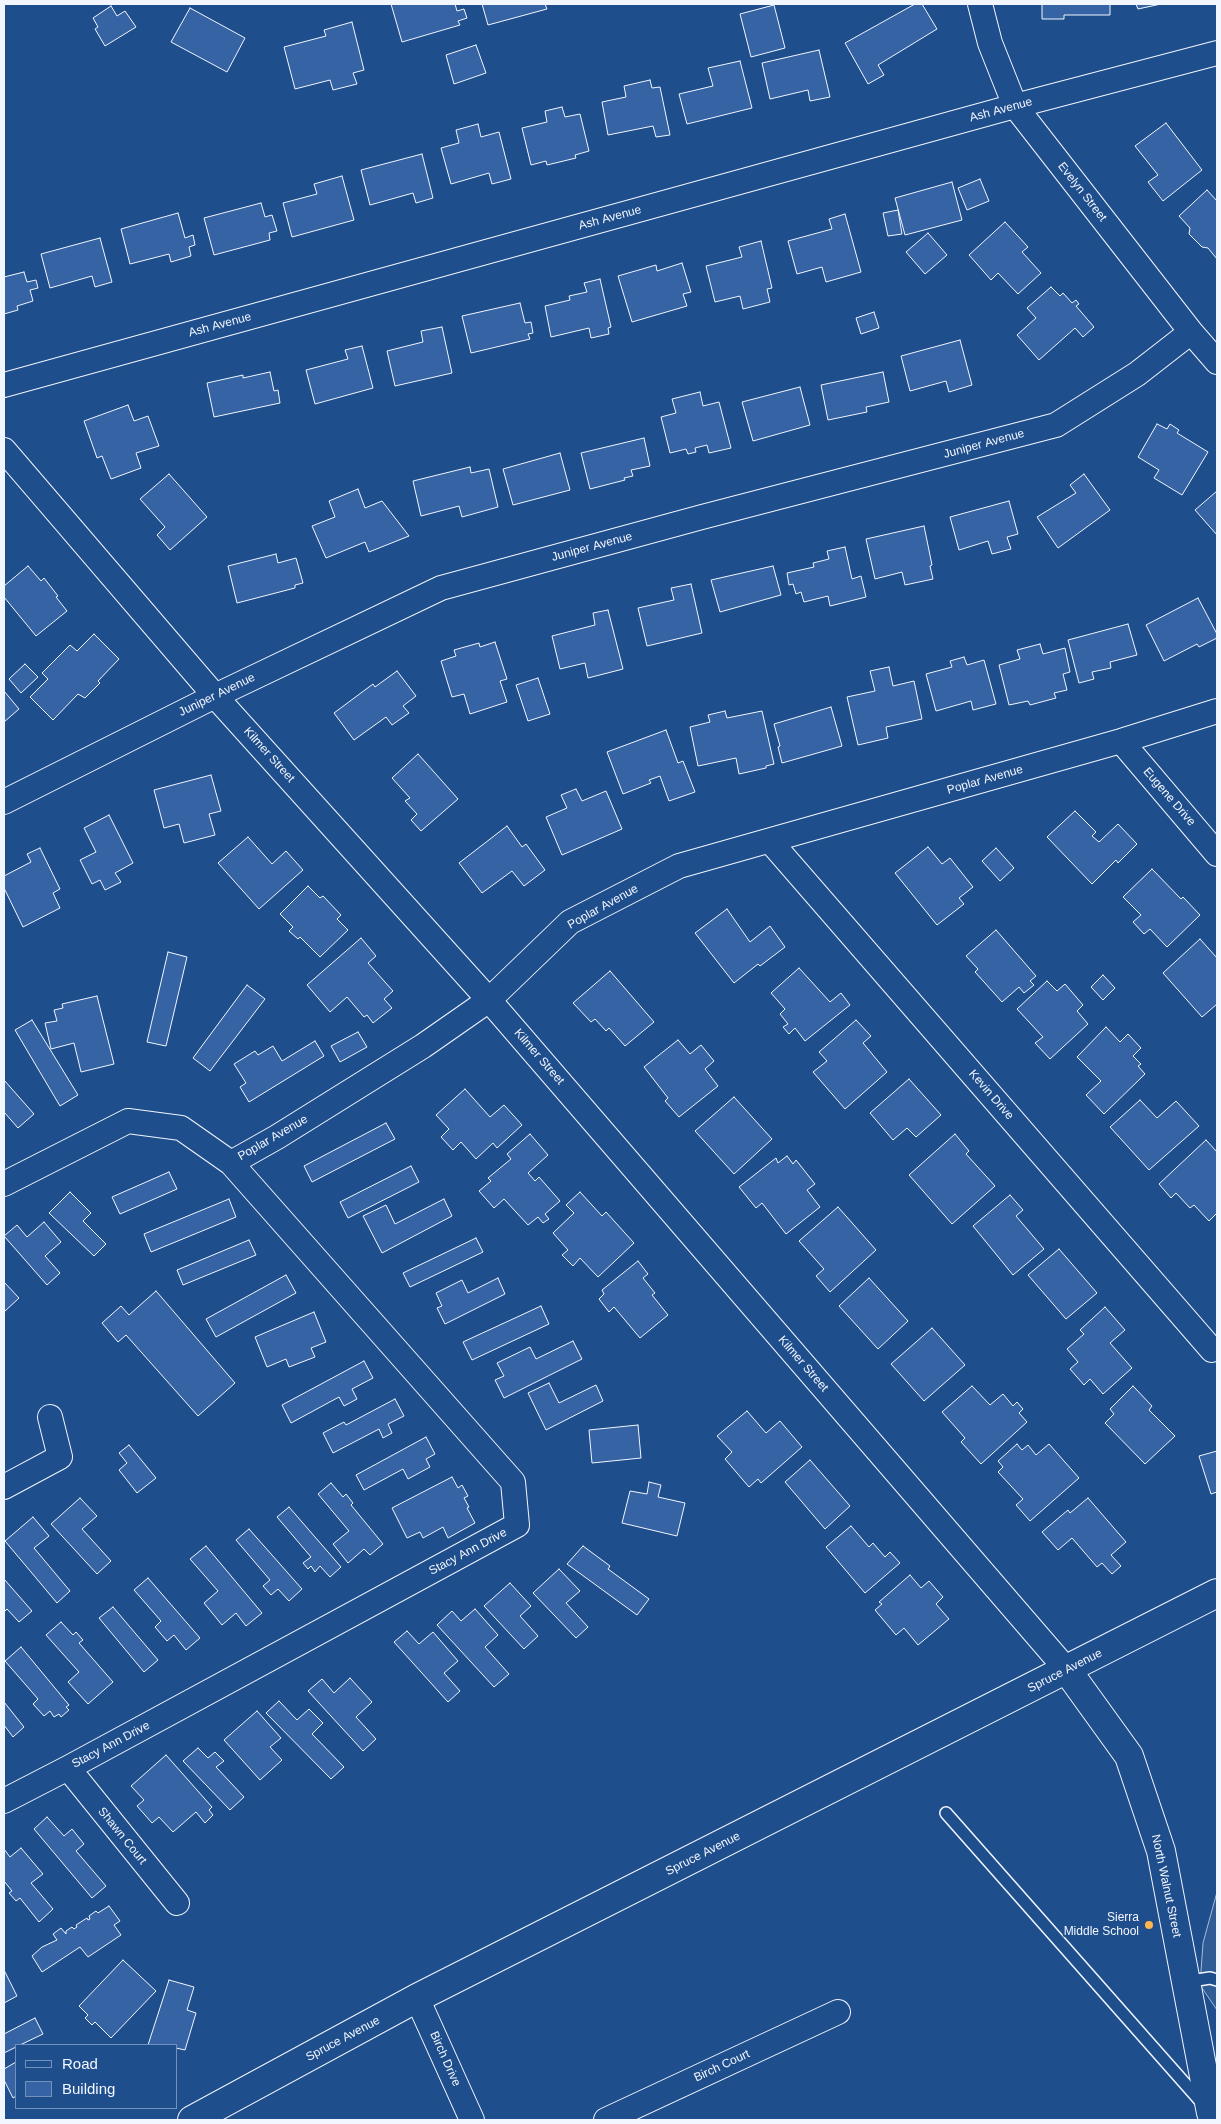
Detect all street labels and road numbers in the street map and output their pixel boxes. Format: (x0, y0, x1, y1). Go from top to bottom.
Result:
street label: Ash Avenue (968, 95, 1034, 125)
street label: Evelyn Street (1054, 159, 1110, 225)
street label: Ash Avenue (577, 203, 643, 233)
street label: Ash Avenue (187, 310, 253, 340)
street label: Juniper Avenue (942, 426, 1026, 462)
street label: Juniper Avenue (550, 529, 634, 565)
street label: Juniper Avenue (176, 670, 258, 720)
street label: Kilmer Street (240, 724, 298, 786)
street label: Poplar Avenue (945, 762, 1025, 798)
street label: Eugene Drive (1140, 765, 1198, 829)
street label: Poplar Avenue (565, 882, 641, 932)
street label: Kilmer Street (511, 1026, 567, 1088)
street label: Kevin Drive (965, 1067, 1017, 1123)
street label: Poplar Avenue (235, 1112, 311, 1164)
street label: Kilmer Street (775, 1333, 831, 1395)
street label: Stacy Ann Drive (427, 1525, 509, 1579)
street label: Spruce Avenue (1025, 1646, 1105, 1696)
street label: Stacy Ann Drive (70, 1718, 152, 1772)
street label: Shawn Court (95, 1805, 149, 1867)
street label: Spruce Avenue (663, 1829, 743, 1879)
street label: North Walnut Street (1148, 1833, 1184, 1939)
street label: Spruce Avenue (303, 2013, 383, 2065)
street label: Birch Drive (426, 2029, 464, 2089)
street label: Birch Court (692, 2047, 752, 2085)

